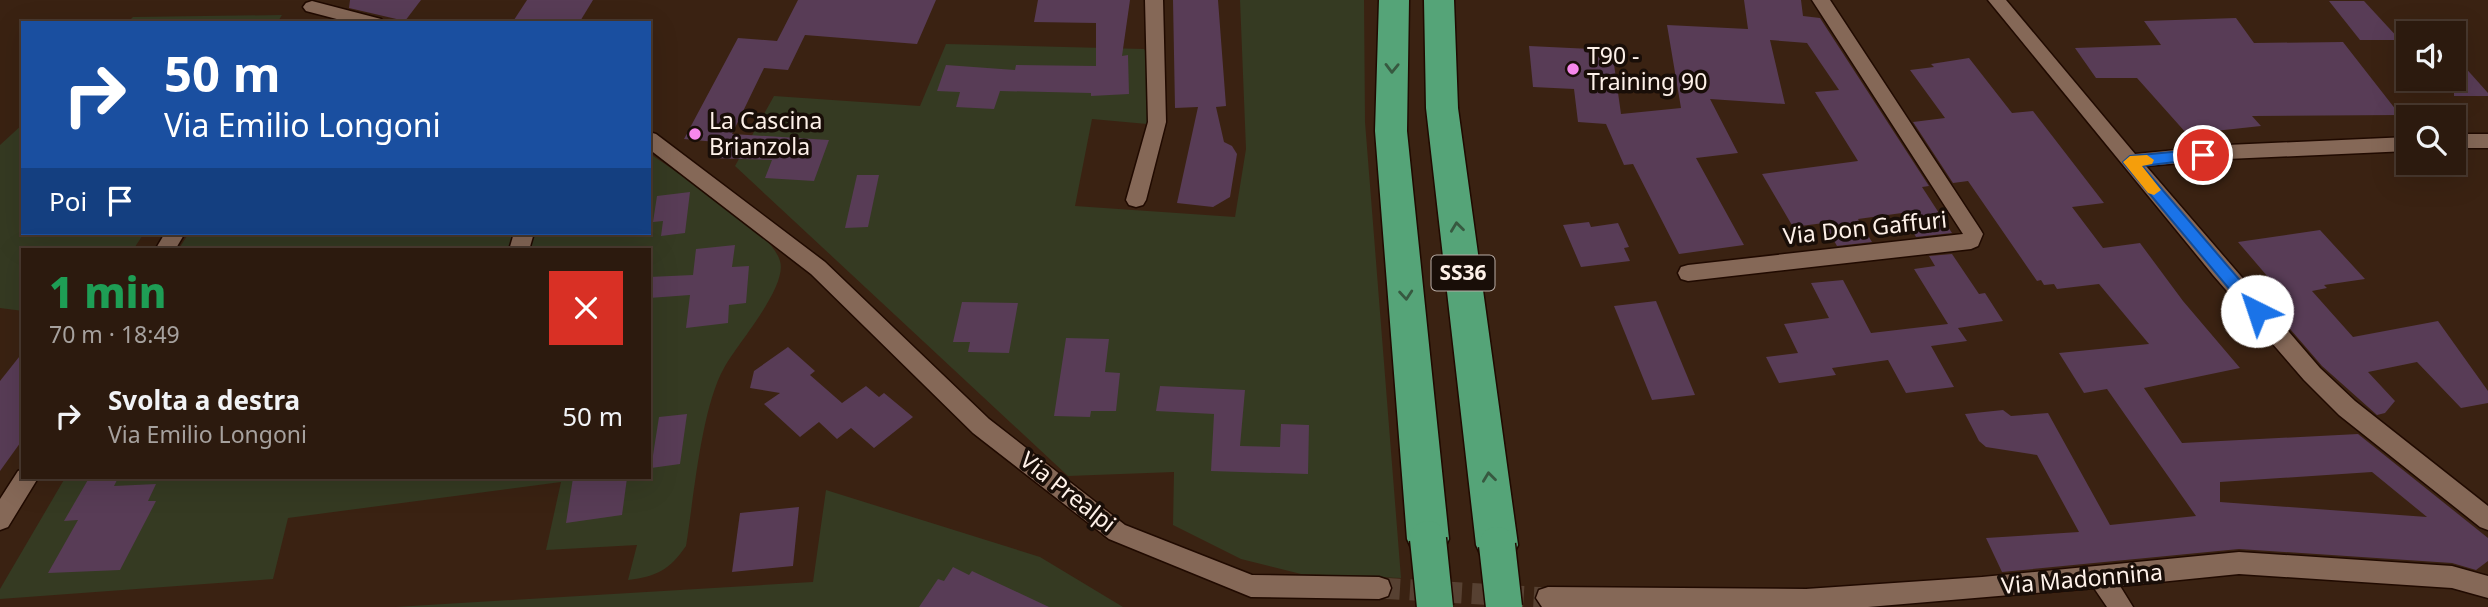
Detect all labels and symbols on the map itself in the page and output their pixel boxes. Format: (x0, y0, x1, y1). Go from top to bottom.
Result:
place label: T90 - Training 90 (1587, 39, 1707, 97)
marker: T90 - Training 90 (1565, 61, 1581, 77)
one-way arrow (1385, 63, 1400, 74)
place label: La Cascina Brianzola (709, 104, 822, 162)
pin (2173, 125, 2233, 185)
marker: La Cascina Brianzola (687, 126, 703, 142)
street label: Via Don Gaffuri (1781, 202, 1948, 252)
one-way arrow (1450, 221, 1465, 233)
road number: SS36 (1432, 256, 1494, 290)
position arrow (2220, 274, 2294, 348)
one-way arrow (1398, 290, 1413, 301)
street label: Via Prealpi (1014, 444, 1123, 539)
one-way arrow (1481, 471, 1496, 483)
street label: Via Madonnina (2000, 555, 2164, 601)

